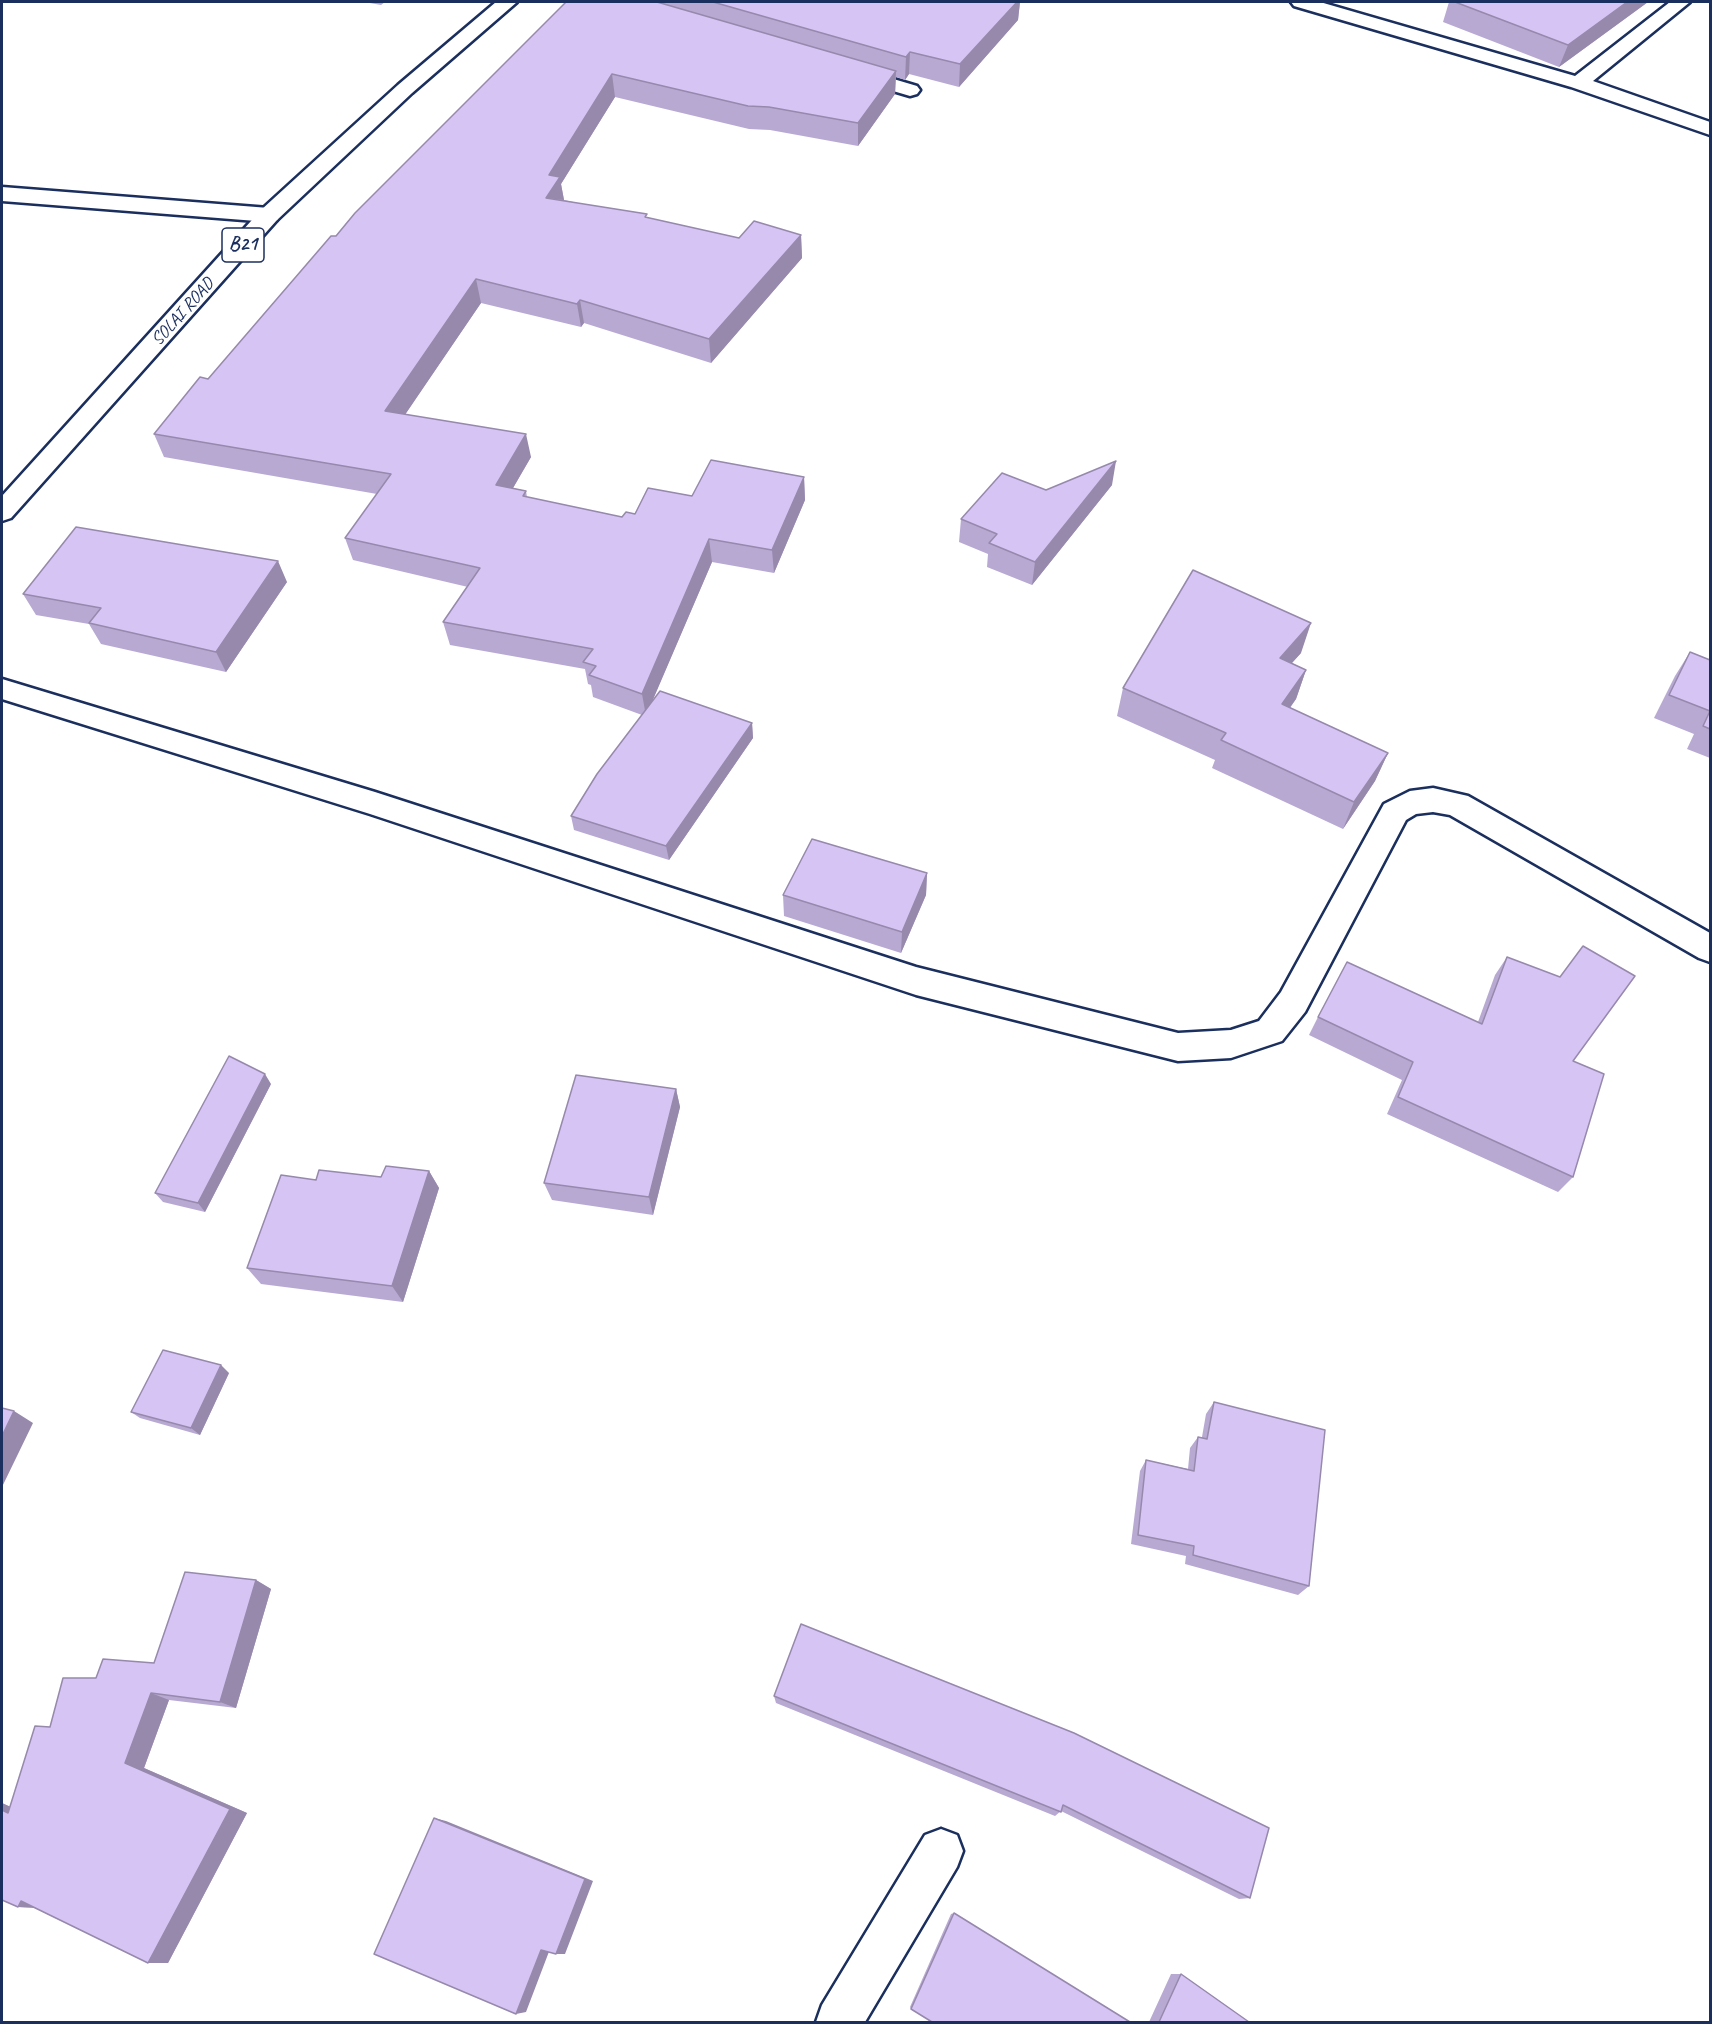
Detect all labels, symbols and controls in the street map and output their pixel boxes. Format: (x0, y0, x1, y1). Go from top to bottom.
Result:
road number: B21 (222, 228, 264, 262)
street label: SOLAI ROAD (147, 274, 219, 350)

